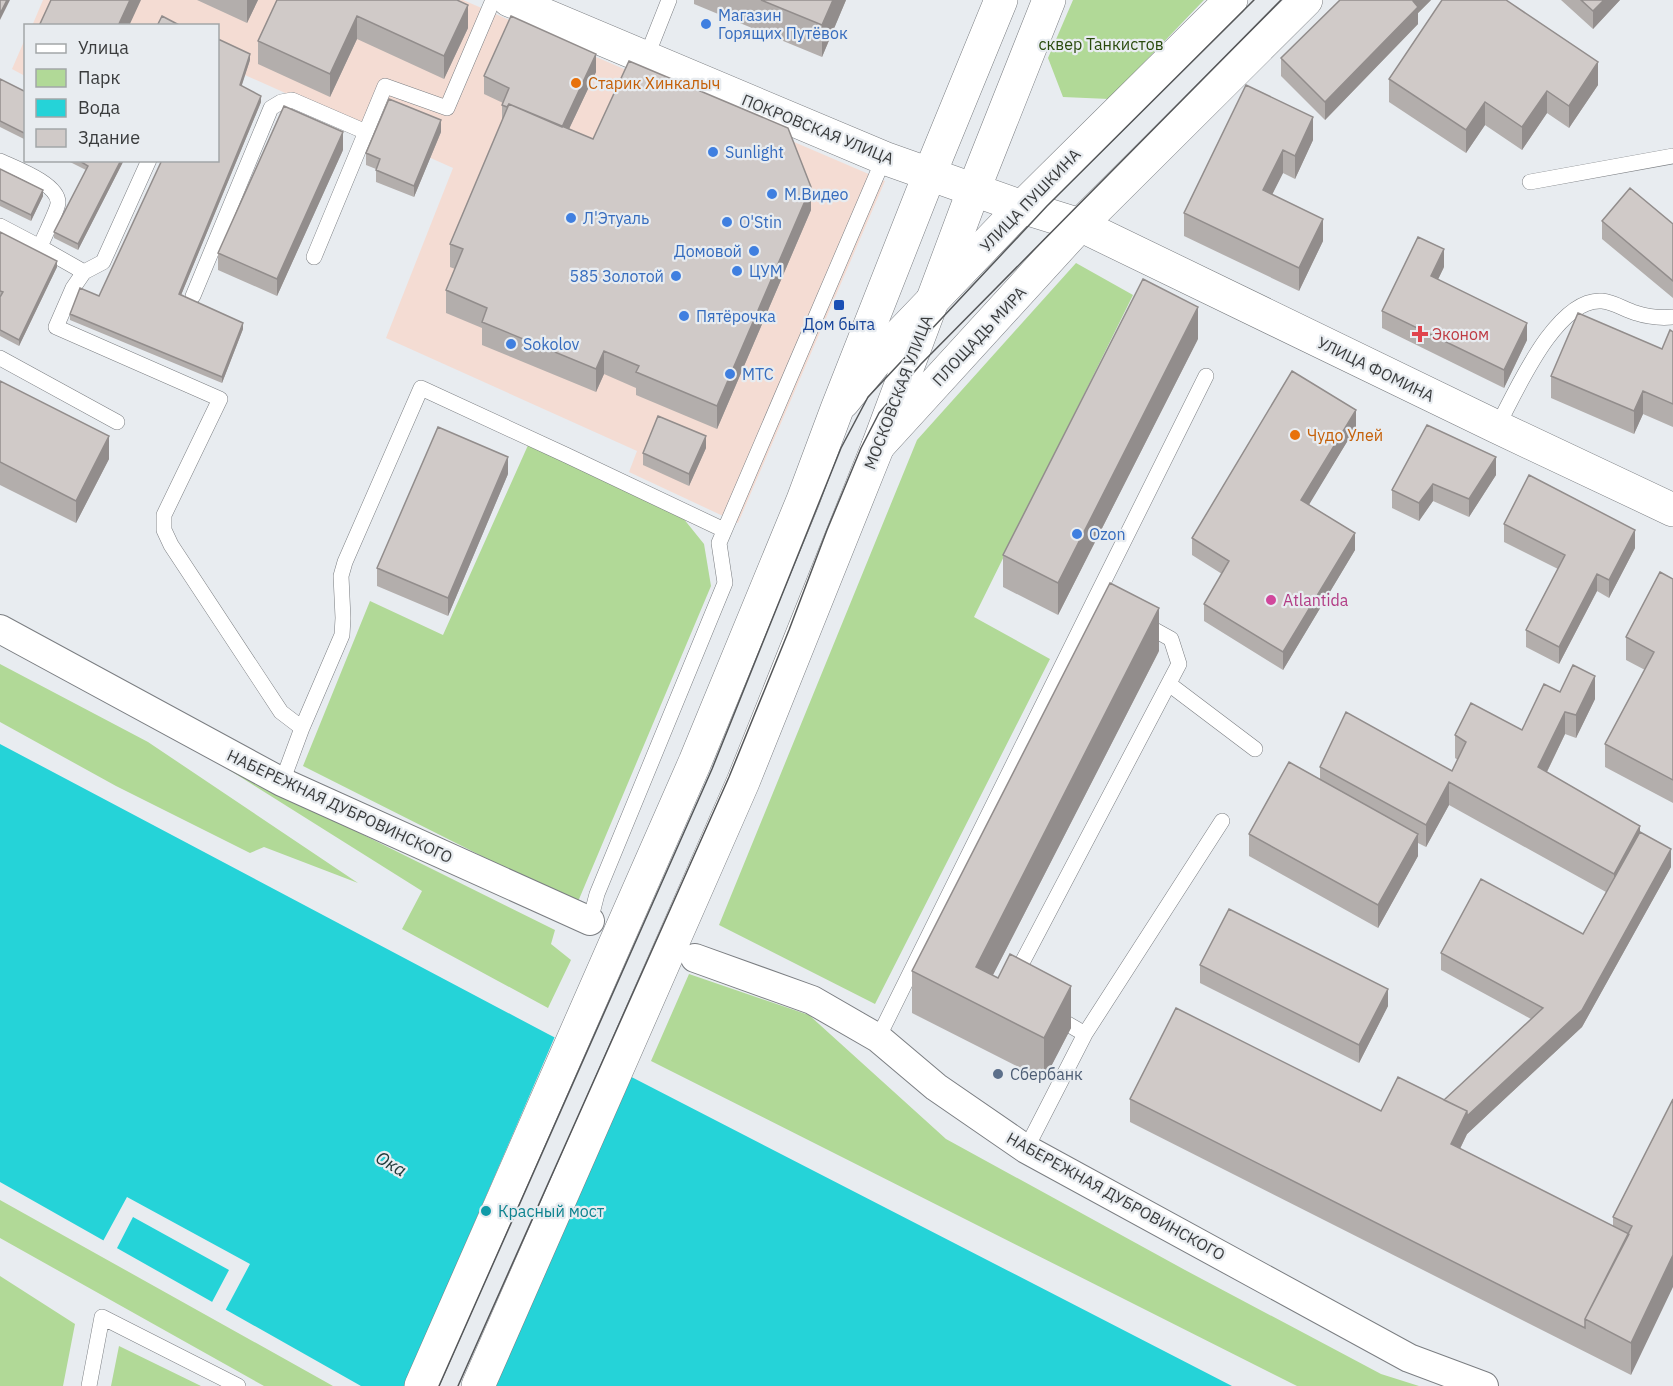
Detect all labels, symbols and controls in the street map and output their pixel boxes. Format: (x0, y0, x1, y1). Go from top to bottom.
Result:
place label: Магазин Горящих Путёвок (718, 5, 848, 43)
marker: Магазин Горящих Путёвок (699, 17, 713, 31)
legend (24, 24, 219, 162)
park label: сквер Танкистов (1038, 34, 1164, 54)
text: Улица (78, 36, 129, 59)
text: Парк (78, 66, 121, 89)
place label: Старик Хинкалыч (588, 73, 720, 93)
marker: Старик Хинкалыч (569, 76, 583, 90)
street label: ПОКРОВСКАЯ УЛИЦА (739, 89, 897, 169)
text: Вода (78, 96, 121, 119)
text: Здание (78, 126, 140, 149)
place label: Sunlight (725, 142, 784, 162)
street label: УЛИЦА ПУШКИНА (976, 144, 1084, 256)
marker: Sunlight (706, 145, 720, 159)
place label: М.Видео (784, 184, 849, 204)
marker: М.Видео (765, 187, 779, 201)
place label: Л'Этуаль (583, 208, 649, 228)
marker: Л'Этуаль (564, 211, 578, 225)
place label: O'Stin (739, 212, 782, 232)
marker: O'Stin (720, 215, 734, 229)
place label: Домовой (674, 241, 742, 261)
marker: Домовой (747, 244, 761, 258)
place label: ЦУМ (749, 261, 783, 281)
marker: ЦУМ (730, 264, 744, 278)
place label: 585 Золотой (570, 266, 664, 286)
marker: 585 Золотой (669, 269, 683, 283)
street label: ПЛОЩАДЬ МИРА (928, 282, 1030, 390)
marker: Дом быта (832, 298, 846, 312)
place label: Пятёрочка (696, 306, 776, 326)
marker: Пятёрочка (677, 309, 691, 323)
street label: МОСКОВСКАЯ УЛИЦА (859, 312, 937, 472)
place label: Дом быта (803, 314, 875, 334)
place label: Эконом (1432, 324, 1489, 344)
marker: Эконом (1413, 327, 1427, 341)
street label: УЛИЦА ФОМИНА (1314, 332, 1438, 406)
place label: Sokolov (523, 334, 580, 354)
marker: Sokolov (504, 337, 518, 351)
place label: МТС (742, 364, 774, 384)
marker: МТС (723, 367, 737, 381)
place label: Чудо Улей (1307, 425, 1383, 445)
marker: Чудо Улей (1288, 428, 1302, 442)
place label: Ozon (1089, 524, 1126, 544)
marker: Ozon (1070, 527, 1084, 541)
place label: Atlantida (1283, 590, 1349, 610)
marker: Atlantida (1264, 593, 1278, 607)
street label: НАБЕРЕЖНАЯ ДУБРОВИНСКОГО (224, 745, 456, 867)
place label: Сбербанк (1010, 1064, 1083, 1084)
marker: Сбербанк (991, 1067, 1005, 1081)
street label: НАБЕРЕЖНАЯ ДУБРОВИНСКОГО (1003, 1128, 1229, 1264)
water label: Ока (372, 1146, 411, 1182)
place label: Красный мост (498, 1201, 605, 1221)
marker: Красный мост (479, 1204, 493, 1218)

